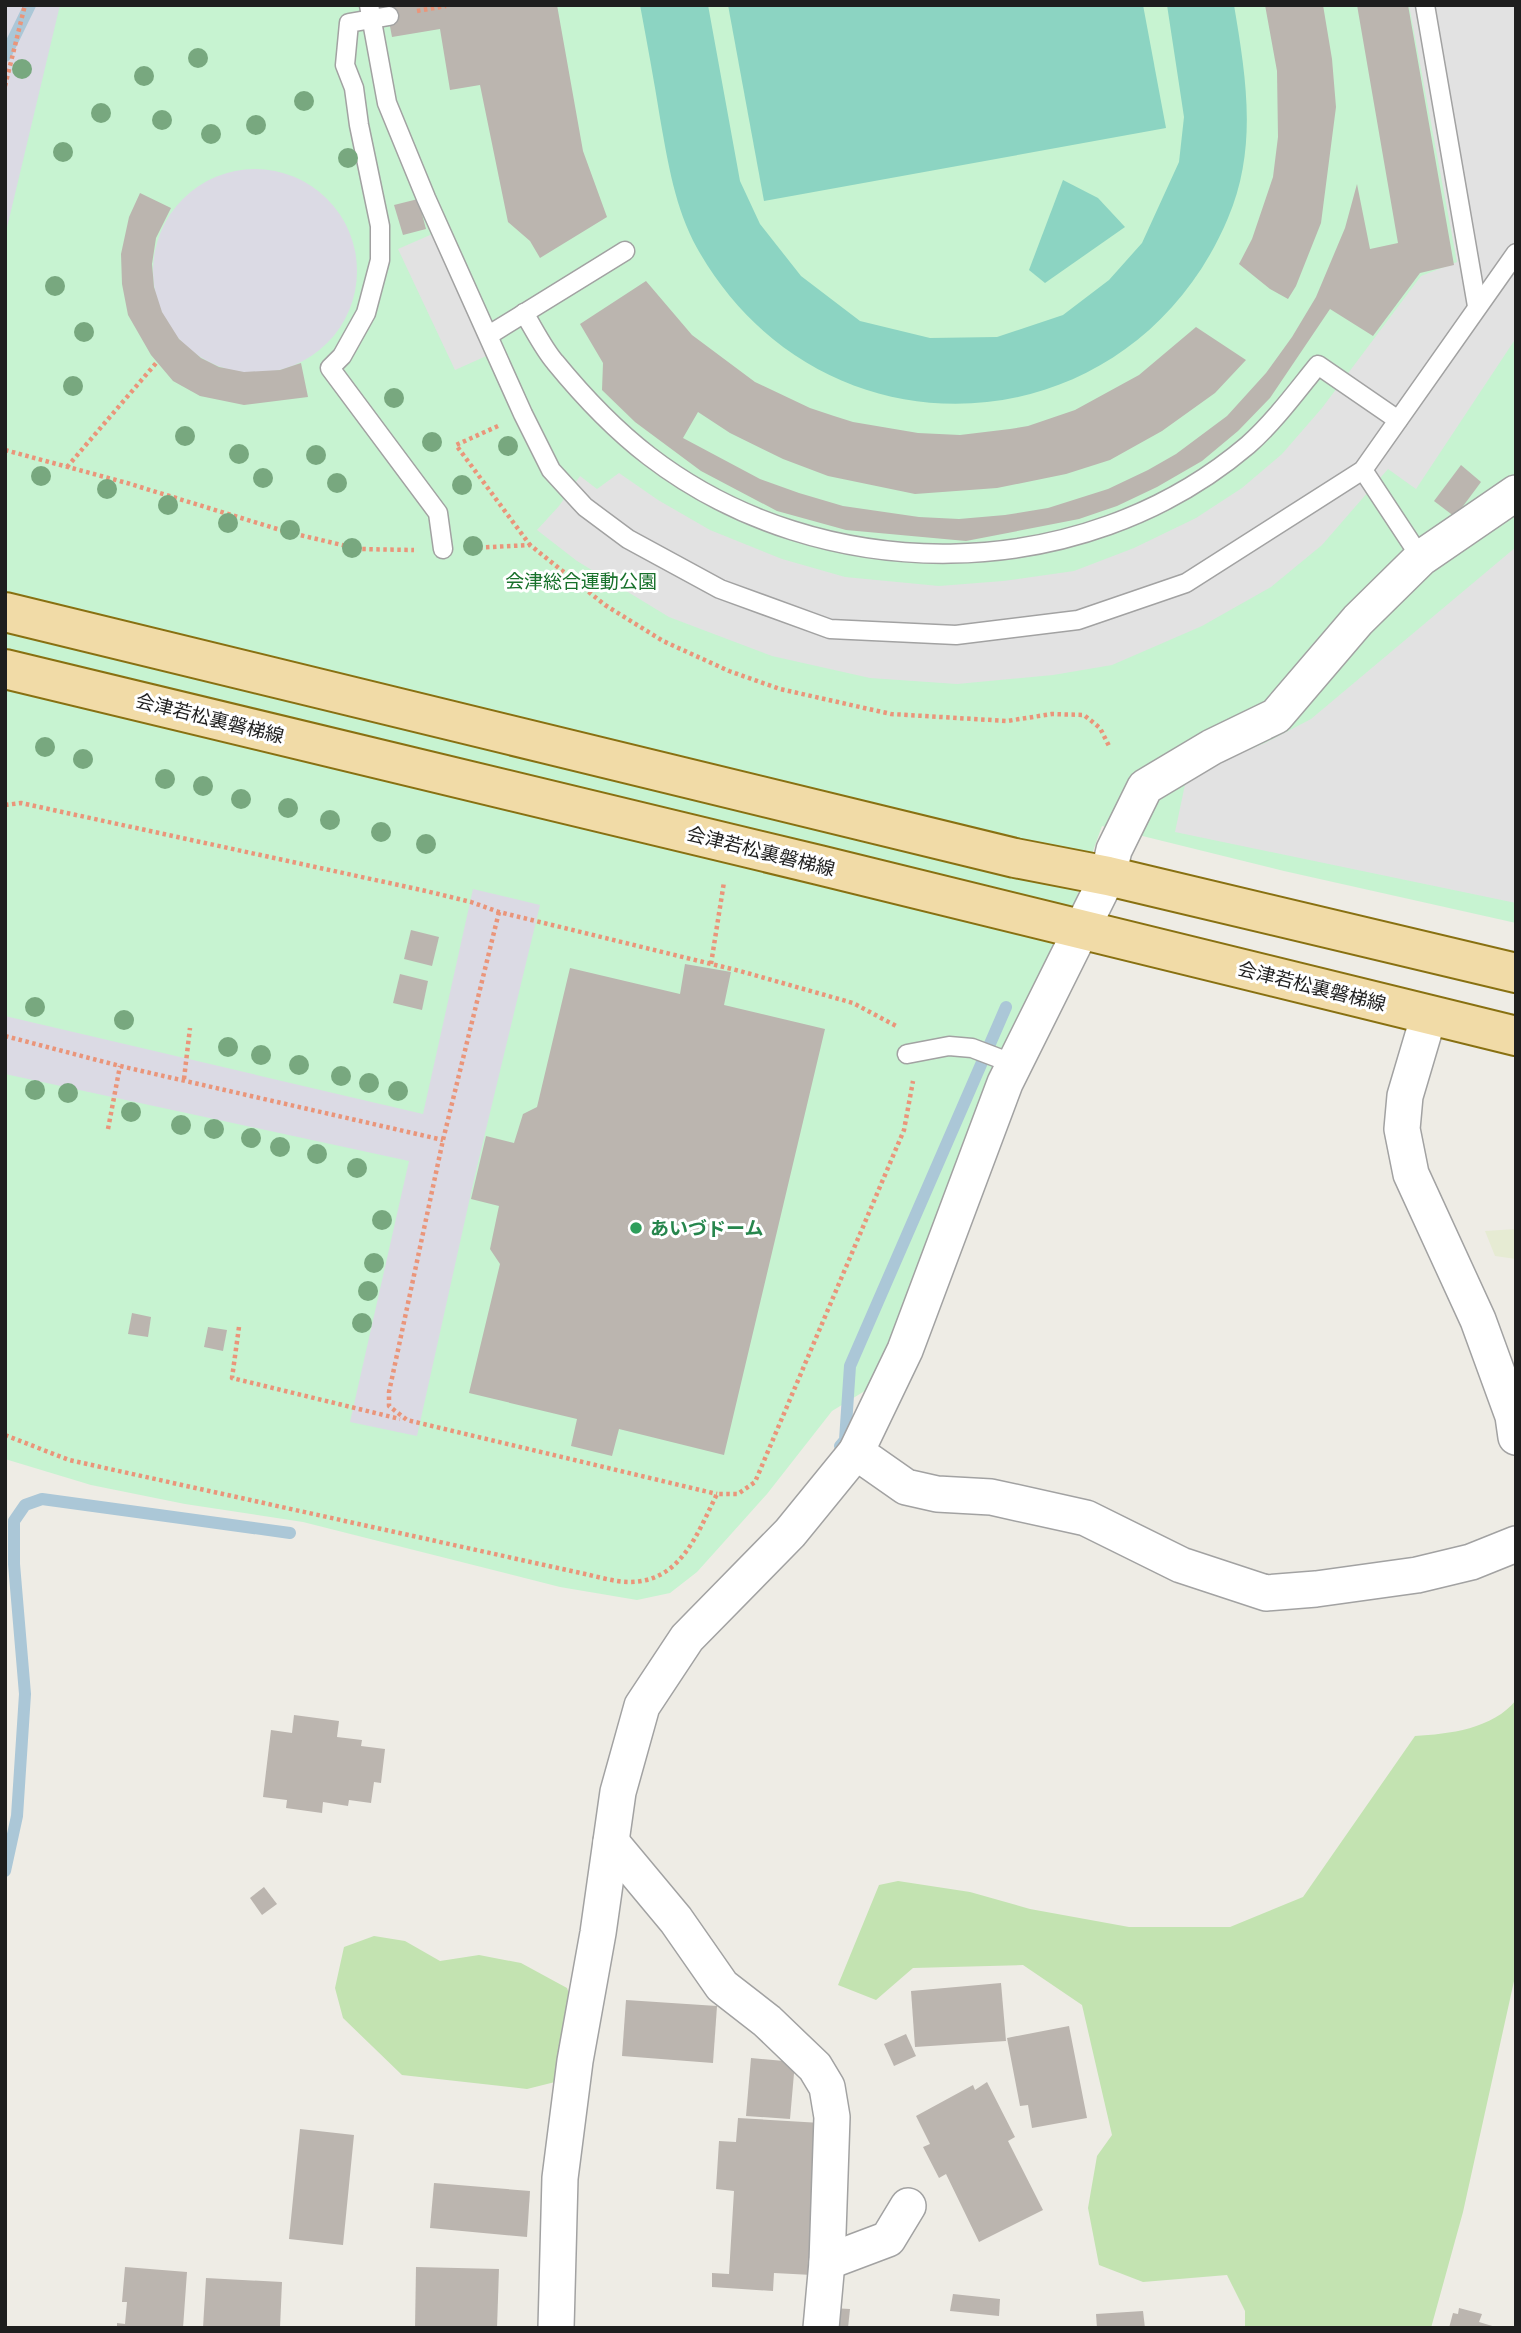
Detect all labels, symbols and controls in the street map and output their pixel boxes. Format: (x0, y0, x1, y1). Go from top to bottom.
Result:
park label: 会津総合運動公園 (505, 569, 657, 592)
street label: 会津若松裏磐梯線 (134, 688, 287, 747)
street label: 会津若松裏磐梯線 (685, 821, 838, 880)
street label: 会津若松裏磐梯線 (1236, 956, 1389, 1015)
place label: あいづドーム (650, 1216, 763, 1239)
marker: あいづドーム (628, 1220, 644, 1236)

